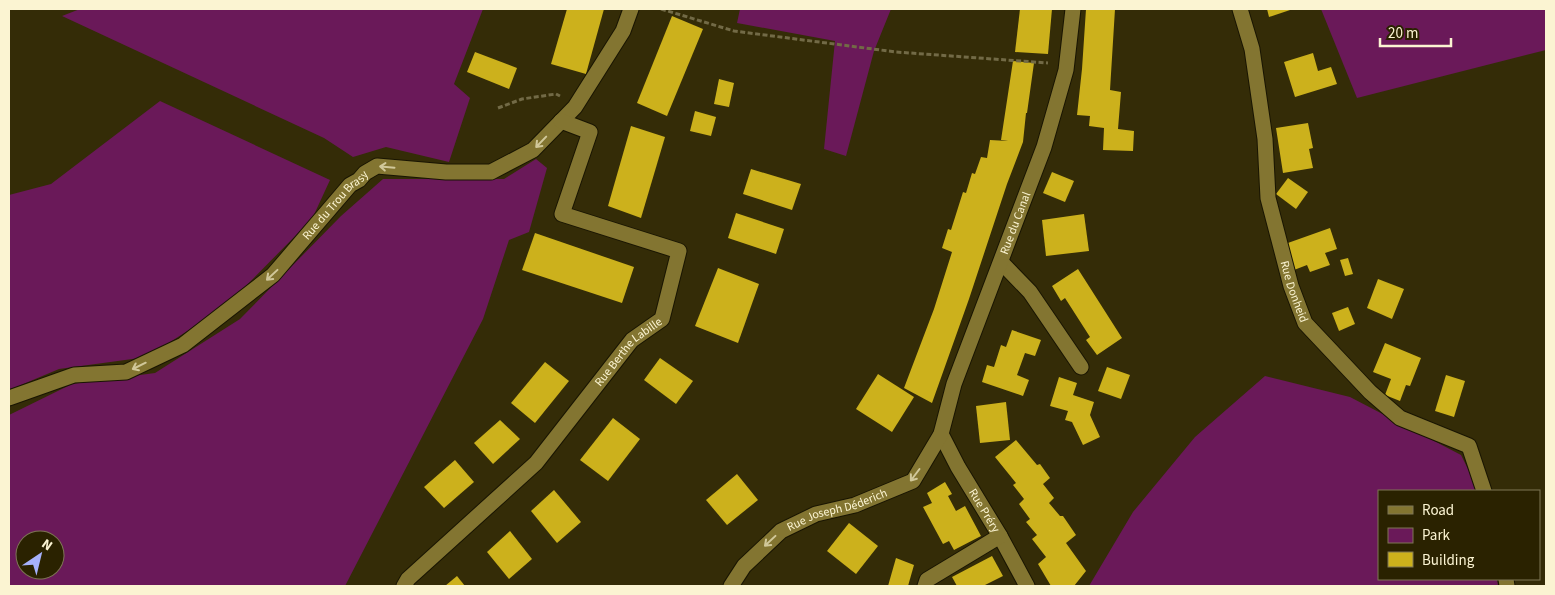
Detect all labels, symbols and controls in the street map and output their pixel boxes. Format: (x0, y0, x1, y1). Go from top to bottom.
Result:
scale bar (1380, 15, 1451, 47)
text: 20 m (1388, 23, 1418, 44)
one-way arrow (535, 135, 547, 148)
one-way arrow (380, 163, 396, 172)
street label: Rue du Trou Brasy (298, 166, 372, 244)
street label: Rue du Canal (995, 189, 1035, 257)
street label: Rue Donheid (1276, 259, 1313, 325)
one-way arrow (266, 268, 279, 280)
street label: Rue Berthe Labille (591, 313, 665, 390)
one-way arrow (132, 362, 147, 371)
one-way arrow (910, 468, 920, 482)
street label: Rue Joseph Déderich (784, 484, 890, 535)
street label: Rue Préry (965, 485, 1005, 536)
legend (1378, 490, 1540, 580)
text: Road (1422, 500, 1454, 521)
text: Park (1422, 525, 1451, 546)
north arrow (15, 530, 65, 580)
text: N (37, 534, 56, 556)
one-way arrow (764, 535, 777, 547)
text: Building (1422, 550, 1475, 571)

